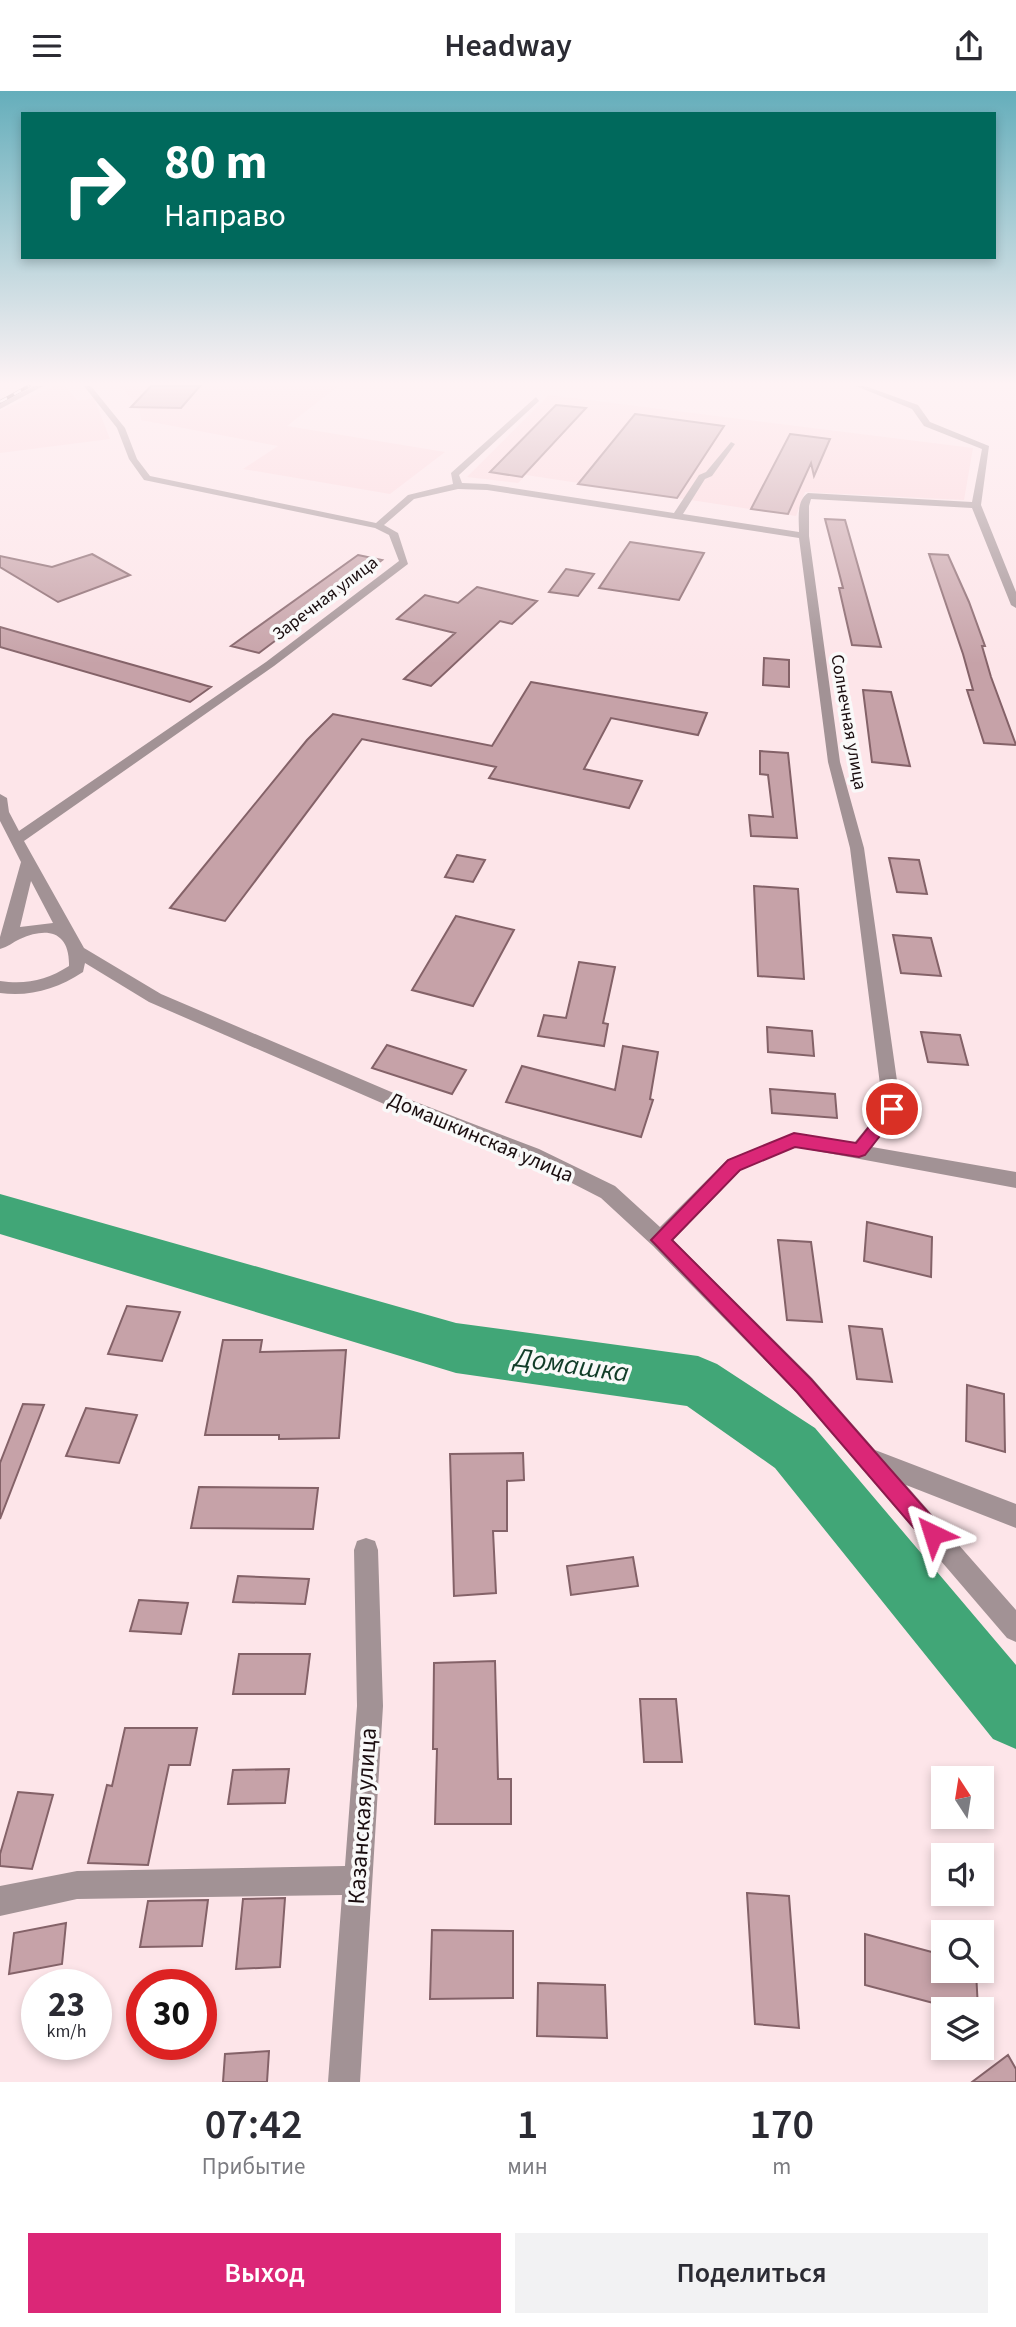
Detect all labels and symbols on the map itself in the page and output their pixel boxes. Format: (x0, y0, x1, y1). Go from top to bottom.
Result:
street label: Заречная улица (267, 550, 383, 646)
street label: Солнечная улица (824, 652, 873, 792)
pin (862, 1079, 922, 1139)
street label: Домашкинская улица (384, 1084, 578, 1190)
water label: Домашка (510, 1337, 632, 1393)
position arrow (896, 1497, 970, 1571)
street label: Казанская улица (339, 1726, 386, 1906)
north arrow (931, 1766, 994, 1829)
speed limit sign: 30 (126, 1969, 217, 2060)

